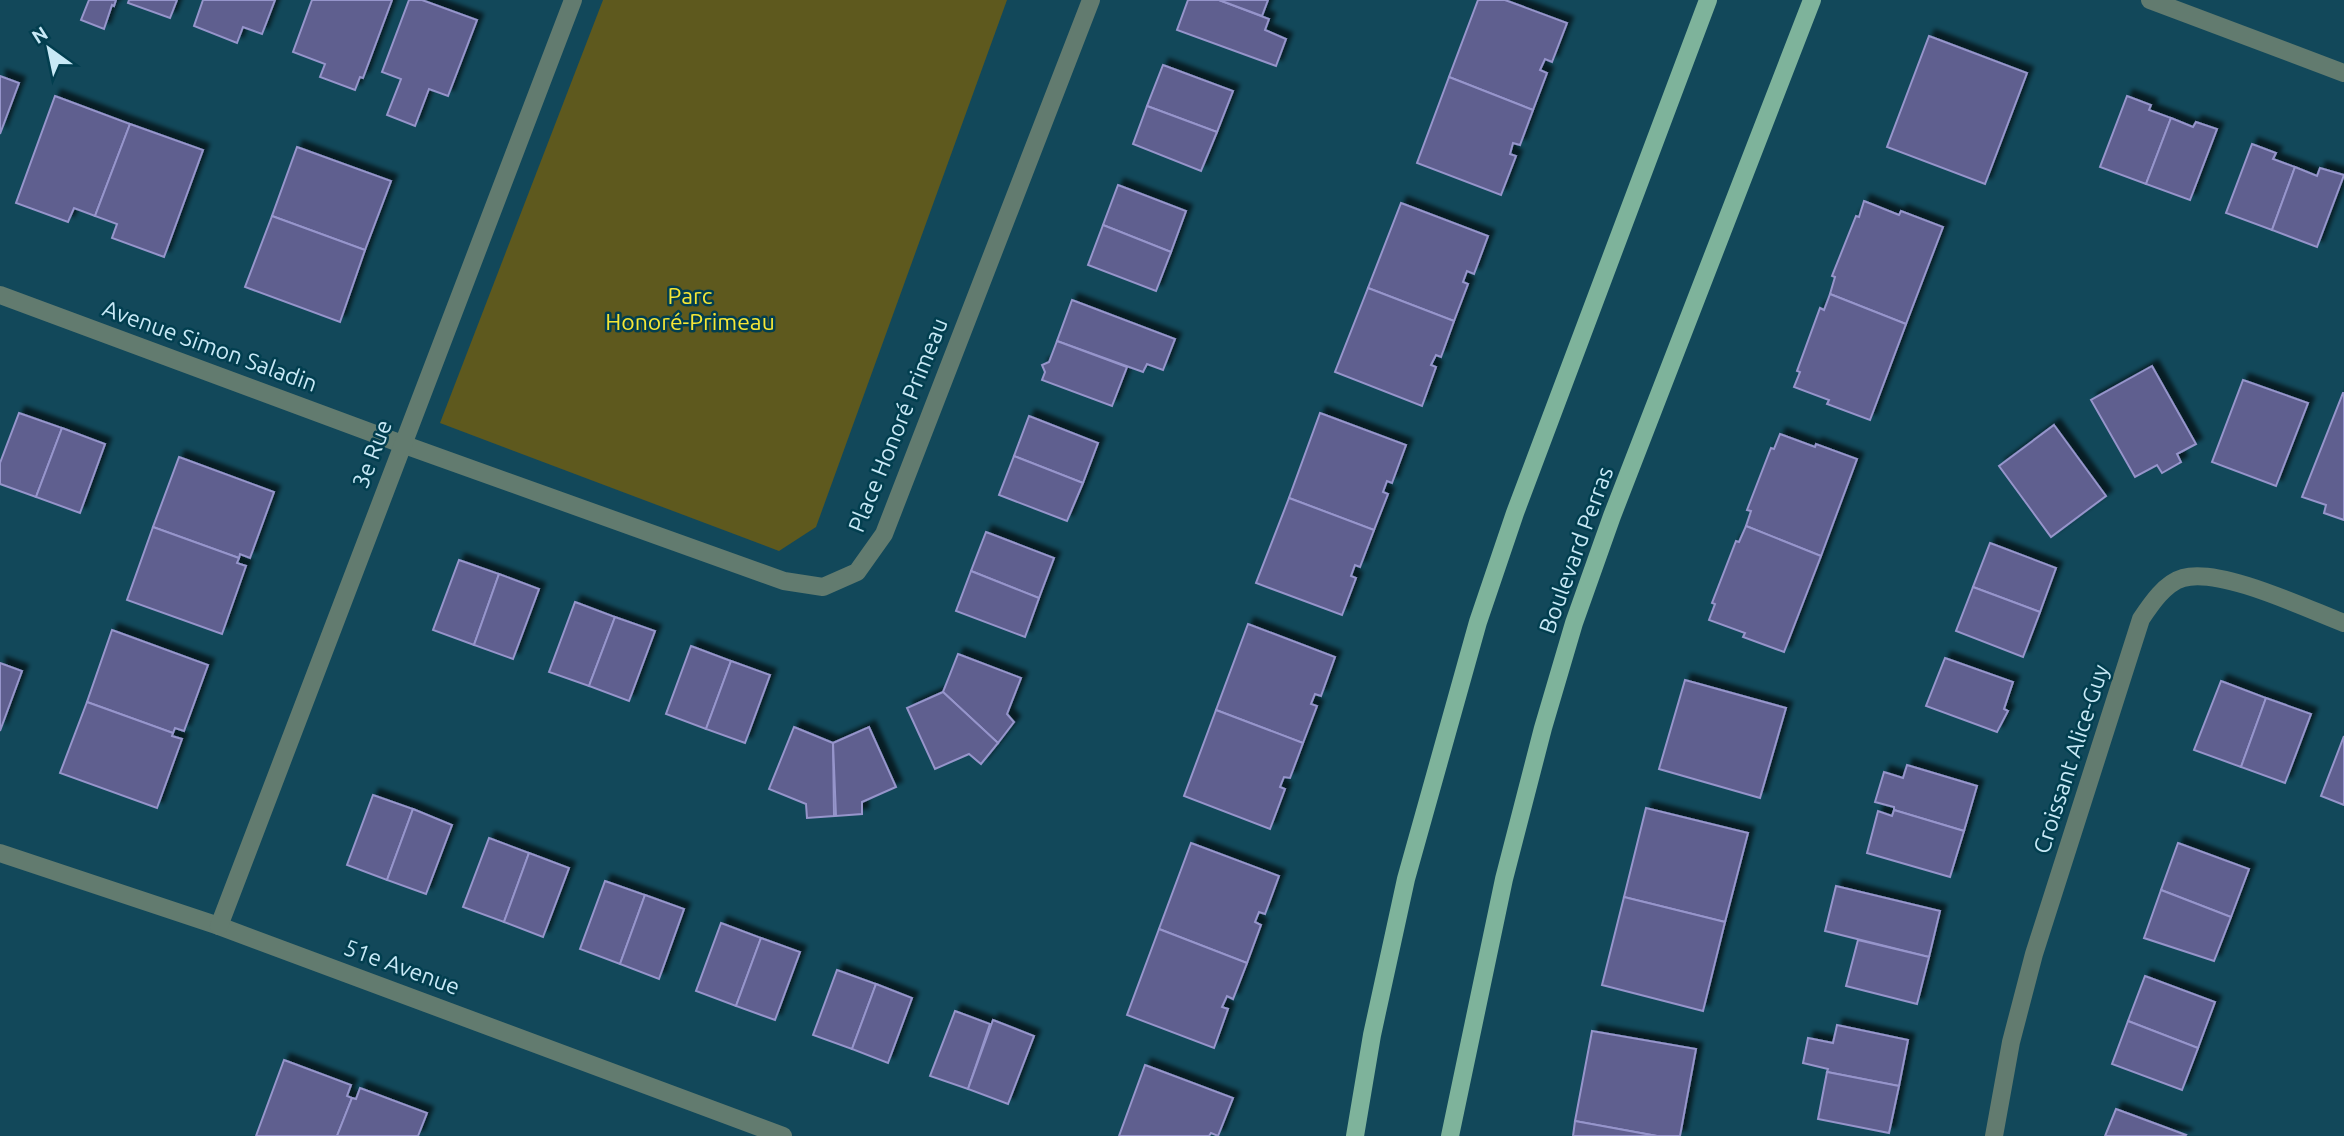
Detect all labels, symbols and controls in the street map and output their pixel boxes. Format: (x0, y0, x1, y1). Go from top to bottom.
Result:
north arrow (14, 14, 84, 84)
text: N (28, 22, 52, 48)
park label: Parc Honoré-Primeau (605, 283, 775, 334)
street label: Avenue Simon Saladin (100, 295, 321, 396)
street label: Place Honoré Primeau (843, 314, 952, 535)
street label: 3e Rue (347, 416, 396, 491)
street label: Boulevard Perras (1534, 463, 1617, 637)
street label: Croissant Alice-Guy (2028, 661, 2113, 856)
street label: 51e Avenue (341, 934, 463, 999)

